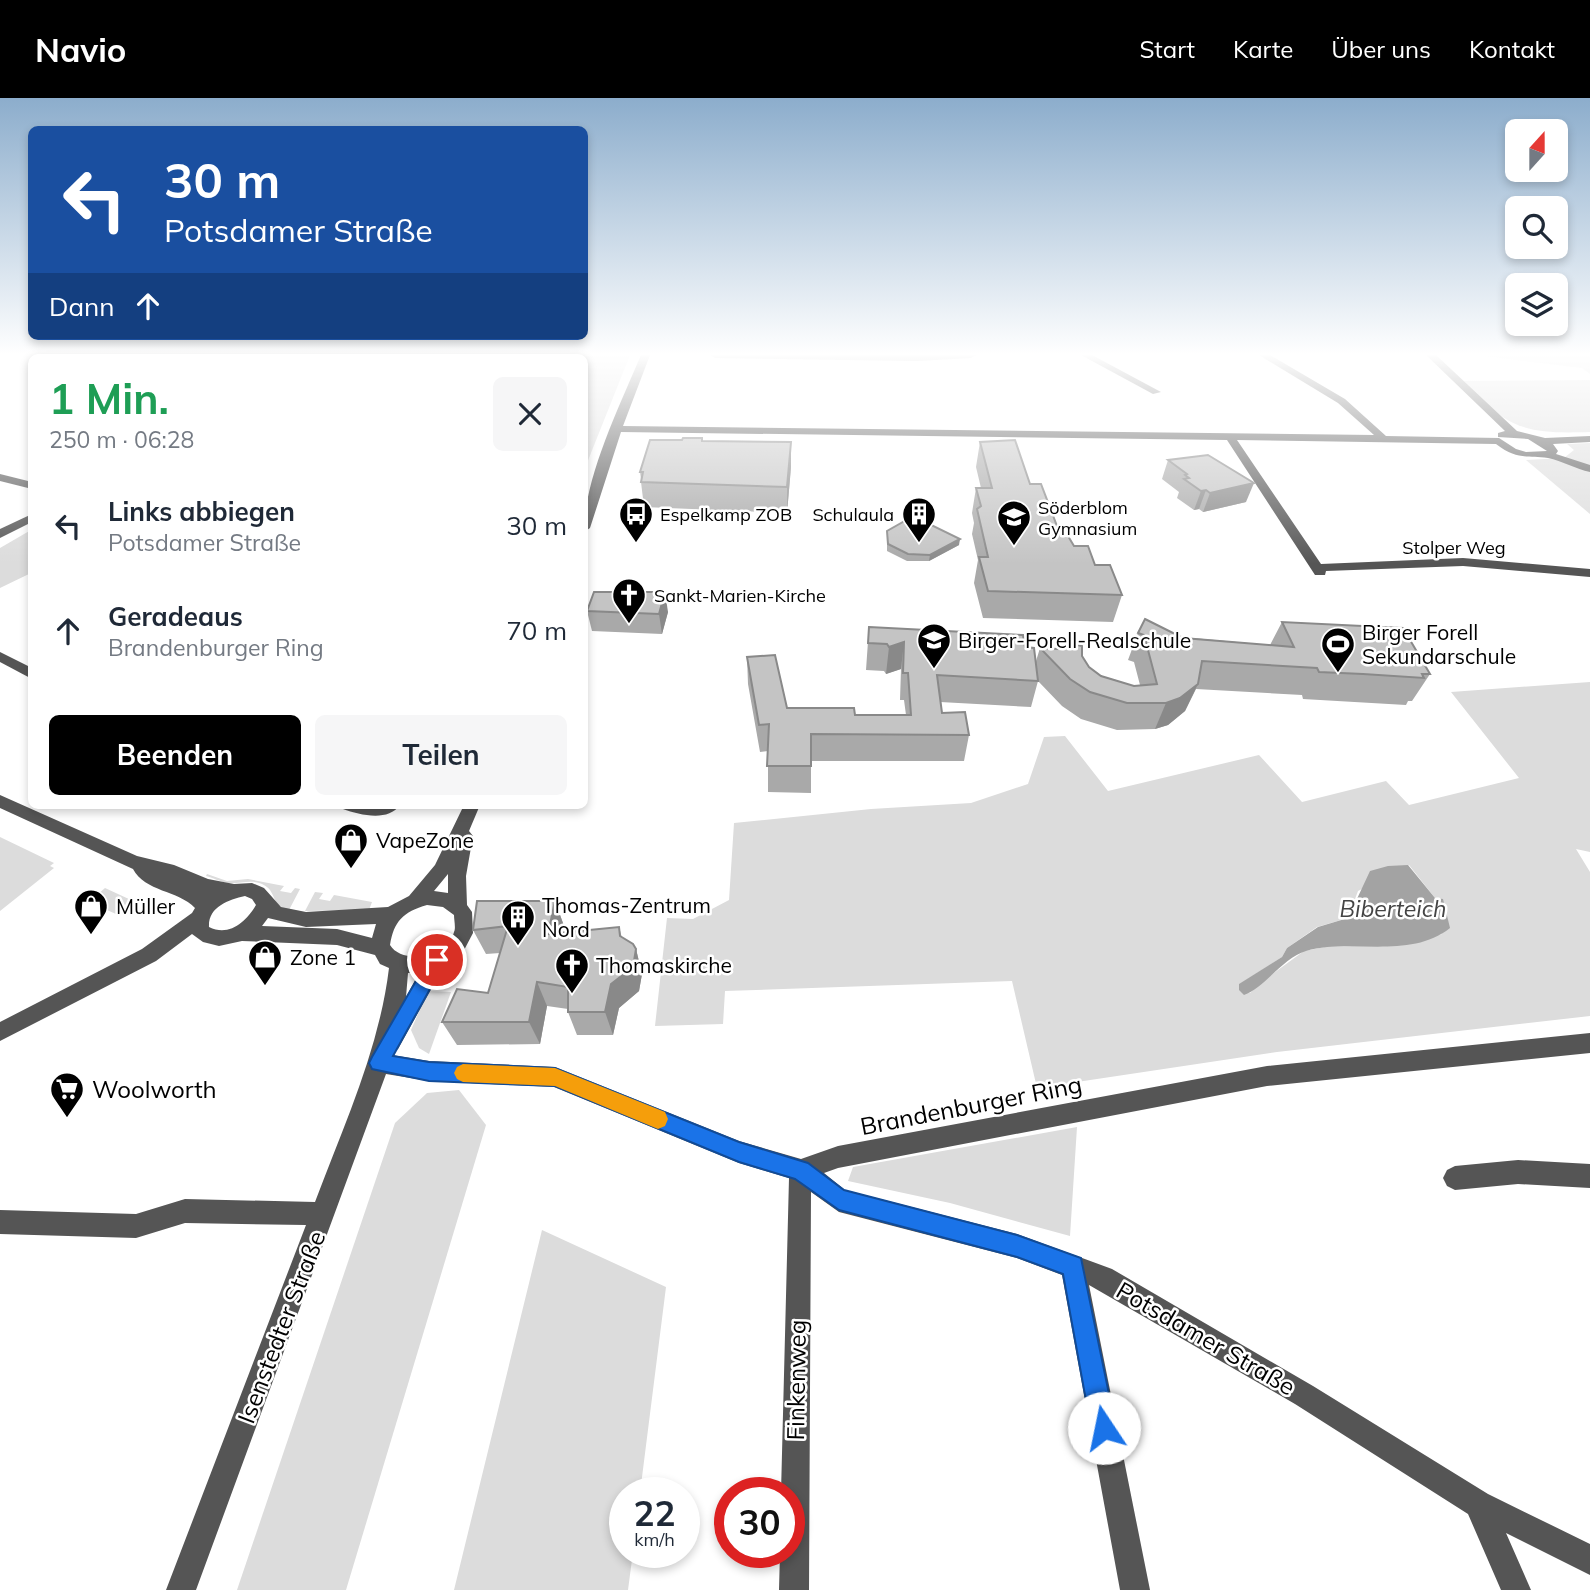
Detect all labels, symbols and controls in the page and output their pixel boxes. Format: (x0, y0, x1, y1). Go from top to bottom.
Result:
text: Navio (35, 29, 126, 70)
text: Start (1139, 34, 1195, 64)
text: Karte (1233, 34, 1293, 64)
text: Über uns (1331, 34, 1431, 64)
text: Kontakt (1469, 34, 1555, 64)
north arrow (1505, 119, 1568, 182)
map controls (1505, 119, 1568, 336)
text: 30 m (164, 149, 280, 210)
icon: left (49, 154, 140, 245)
button: search (1505, 196, 1568, 259)
text: Potsdamer Straße (164, 210, 433, 250)
button: layers (1505, 273, 1568, 336)
icon: ahead (129, 287, 167, 325)
text: Dann (49, 290, 115, 323)
text: 1 Min. (49, 372, 169, 425)
button: close (493, 377, 567, 451)
text: 250 m · 06:28 (49, 425, 194, 454)
text: Links abbiegen (108, 495, 295, 528)
bus stop icon: Espelkamp ZOB (617, 495, 655, 544)
building icon: Schulaula (900, 495, 938, 544)
place label: Söderblom Gymnasium (1038, 496, 1137, 540)
school or university icon: Söderblom Gymnasium (995, 498, 1033, 547)
place label: Espelkamp ZOB (660, 503, 792, 526)
place label: Schulaula (812, 503, 894, 526)
icon: left (49, 507, 87, 545)
text: 30 m (506, 509, 567, 542)
text: Potsdamer Straße (108, 528, 301, 557)
street label: Stolper Weg (1402, 536, 1506, 559)
church icon: Sankt-Marien-Kirche (610, 576, 648, 625)
place label: Sankt-Marien-Kirche (654, 584, 826, 607)
text: Geradeaus (108, 600, 243, 633)
icon: ahead (49, 612, 87, 650)
text: 70 m (506, 614, 567, 647)
place label: Birger Forell Sekundarschule (1362, 619, 1516, 669)
school or university icon: Birger-Forell-Realschule (915, 621, 953, 670)
sports icon: Birger Forell Sekundarschule (1319, 625, 1357, 674)
place label: Birger-Forell-Realschule (958, 627, 1191, 653)
text: Brandenburger Ring (108, 633, 324, 662)
button: Beenden (49, 715, 301, 795)
button: Teilen (315, 715, 567, 795)
shop icon: VapeZone (332, 821, 370, 870)
place label: VapeZone (376, 827, 474, 853)
shop icon: Müller (72, 887, 110, 936)
place label: Thomas-Zentrum Nord (542, 892, 711, 942)
place label: Müller (116, 893, 176, 919)
water label: Biberteich (1339, 894, 1447, 923)
building icon: Thomas-Zentrum Nord (499, 898, 537, 947)
pin (407, 930, 467, 990)
shop icon: Zone 1 (246, 938, 284, 987)
icon: arrive (418, 941, 456, 979)
place label: Zone 1 (290, 944, 356, 970)
church icon: Thomaskirche (553, 946, 591, 995)
place label: Thomaskirche (596, 952, 732, 978)
street label: Brandenburger Ring (858, 1069, 1084, 1141)
supermarket icon: Woolworth (48, 1070, 86, 1119)
place label: Woolworth (92, 1074, 217, 1104)
street label: Isenstedter Straße (231, 1227, 331, 1427)
street label: Potsdamer Straße (1111, 1275, 1301, 1401)
street label: Finkenweg (780, 1319, 812, 1441)
position arrow (1067, 1391, 1141, 1465)
speed limit sign: 30 (714, 1477, 805, 1568)
text: 22 (633, 1491, 676, 1535)
text: km/h (634, 1528, 675, 1551)

